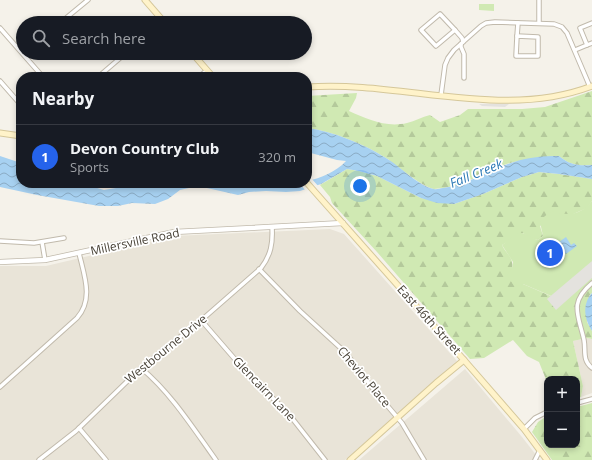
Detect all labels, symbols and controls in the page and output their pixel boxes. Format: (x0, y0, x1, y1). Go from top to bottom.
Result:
search box (16, 16, 312, 60)
icon: search (30, 27, 52, 49)
text: Search here (62, 28, 146, 48)
text: Nearby (32, 87, 94, 110)
text: Devon Country Club (70, 138, 219, 158)
text: 1 (41, 148, 49, 166)
text: 320 m (258, 148, 296, 166)
water label: Fall Creek (447, 154, 506, 192)
text: Sports (70, 158, 109, 176)
your location (350, 176, 370, 196)
street label: Millersville Road (89, 224, 181, 259)
pin: 1 (537, 238, 563, 268)
street label: East 46th Street (393, 281, 465, 358)
street label: Westbourne Drive (121, 310, 211, 387)
street label: Cheviot Place (334, 343, 395, 411)
street label: Glencairn Lane (229, 353, 300, 425)
map controls (544, 376, 580, 448)
button: + (544, 376, 580, 412)
button: − (544, 412, 580, 448)

